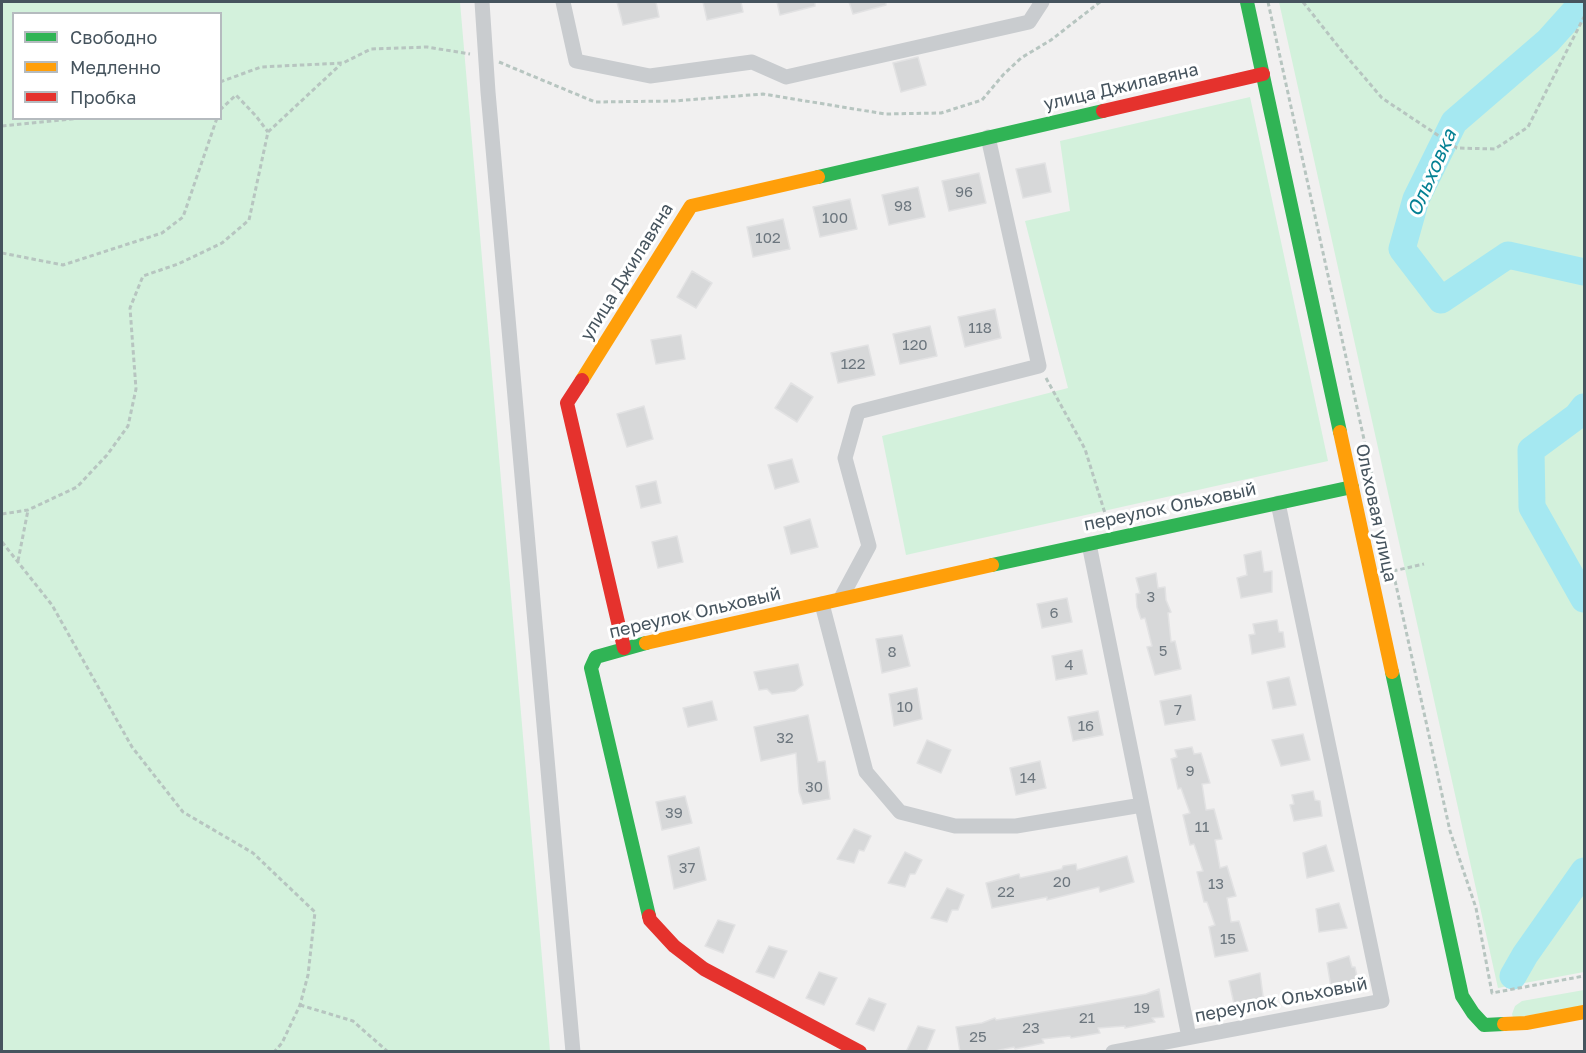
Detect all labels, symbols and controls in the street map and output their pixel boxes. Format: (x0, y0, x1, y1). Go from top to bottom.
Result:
legend (12, 12, 222, 120)
text: Свободно (70, 26, 157, 48)
text: Медленно (70, 56, 161, 78)
street label: улица Джилавяна (1041, 59, 1201, 115)
text: Пробка (70, 86, 136, 108)
water label: Ольховка (1402, 126, 1462, 220)
house number: 96 (955, 183, 973, 201)
house number: 98 (894, 197, 912, 215)
street label: улица Джилавяна (576, 199, 678, 345)
house number: 100 (822, 209, 848, 227)
house number: 102 (755, 229, 781, 247)
house number: 118 (968, 319, 992, 337)
house number: 120 (902, 336, 928, 354)
house number: 122 (841, 355, 865, 373)
street label: Ольховая улица (1351, 442, 1401, 584)
street label: переулок Ольховый (1082, 478, 1258, 536)
street label: переулок Ольховый (607, 583, 783, 643)
house number: 3 (1147, 588, 1155, 606)
house number: 6 (1049, 604, 1059, 622)
house number: 5 (1159, 642, 1167, 660)
house number: 8 (887, 643, 897, 661)
house number: 4 (1064, 656, 1074, 674)
house number: 10 (897, 698, 913, 716)
house number: 7 (1174, 701, 1182, 719)
house number: 16 (1078, 717, 1094, 735)
house number: 32 (776, 729, 794, 747)
house number: 9 (1185, 762, 1195, 780)
house number: 14 (1020, 769, 1036, 787)
house number: 30 (805, 778, 823, 796)
house number: 39 (665, 804, 683, 822)
house number: 11 (1195, 818, 1209, 836)
house number: 37 (679, 859, 695, 877)
house number: 20 (1053, 873, 1071, 891)
house number: 13 (1208, 875, 1224, 893)
house number: 22 (997, 883, 1015, 901)
house number: 15 (1220, 930, 1236, 948)
street label: переулок Ольховый (1193, 973, 1369, 1027)
house number: 19 (1134, 999, 1150, 1017)
house number: 21 (1079, 1009, 1095, 1027)
house number: 23 (1022, 1019, 1040, 1037)
house number: 25 (969, 1028, 987, 1046)

